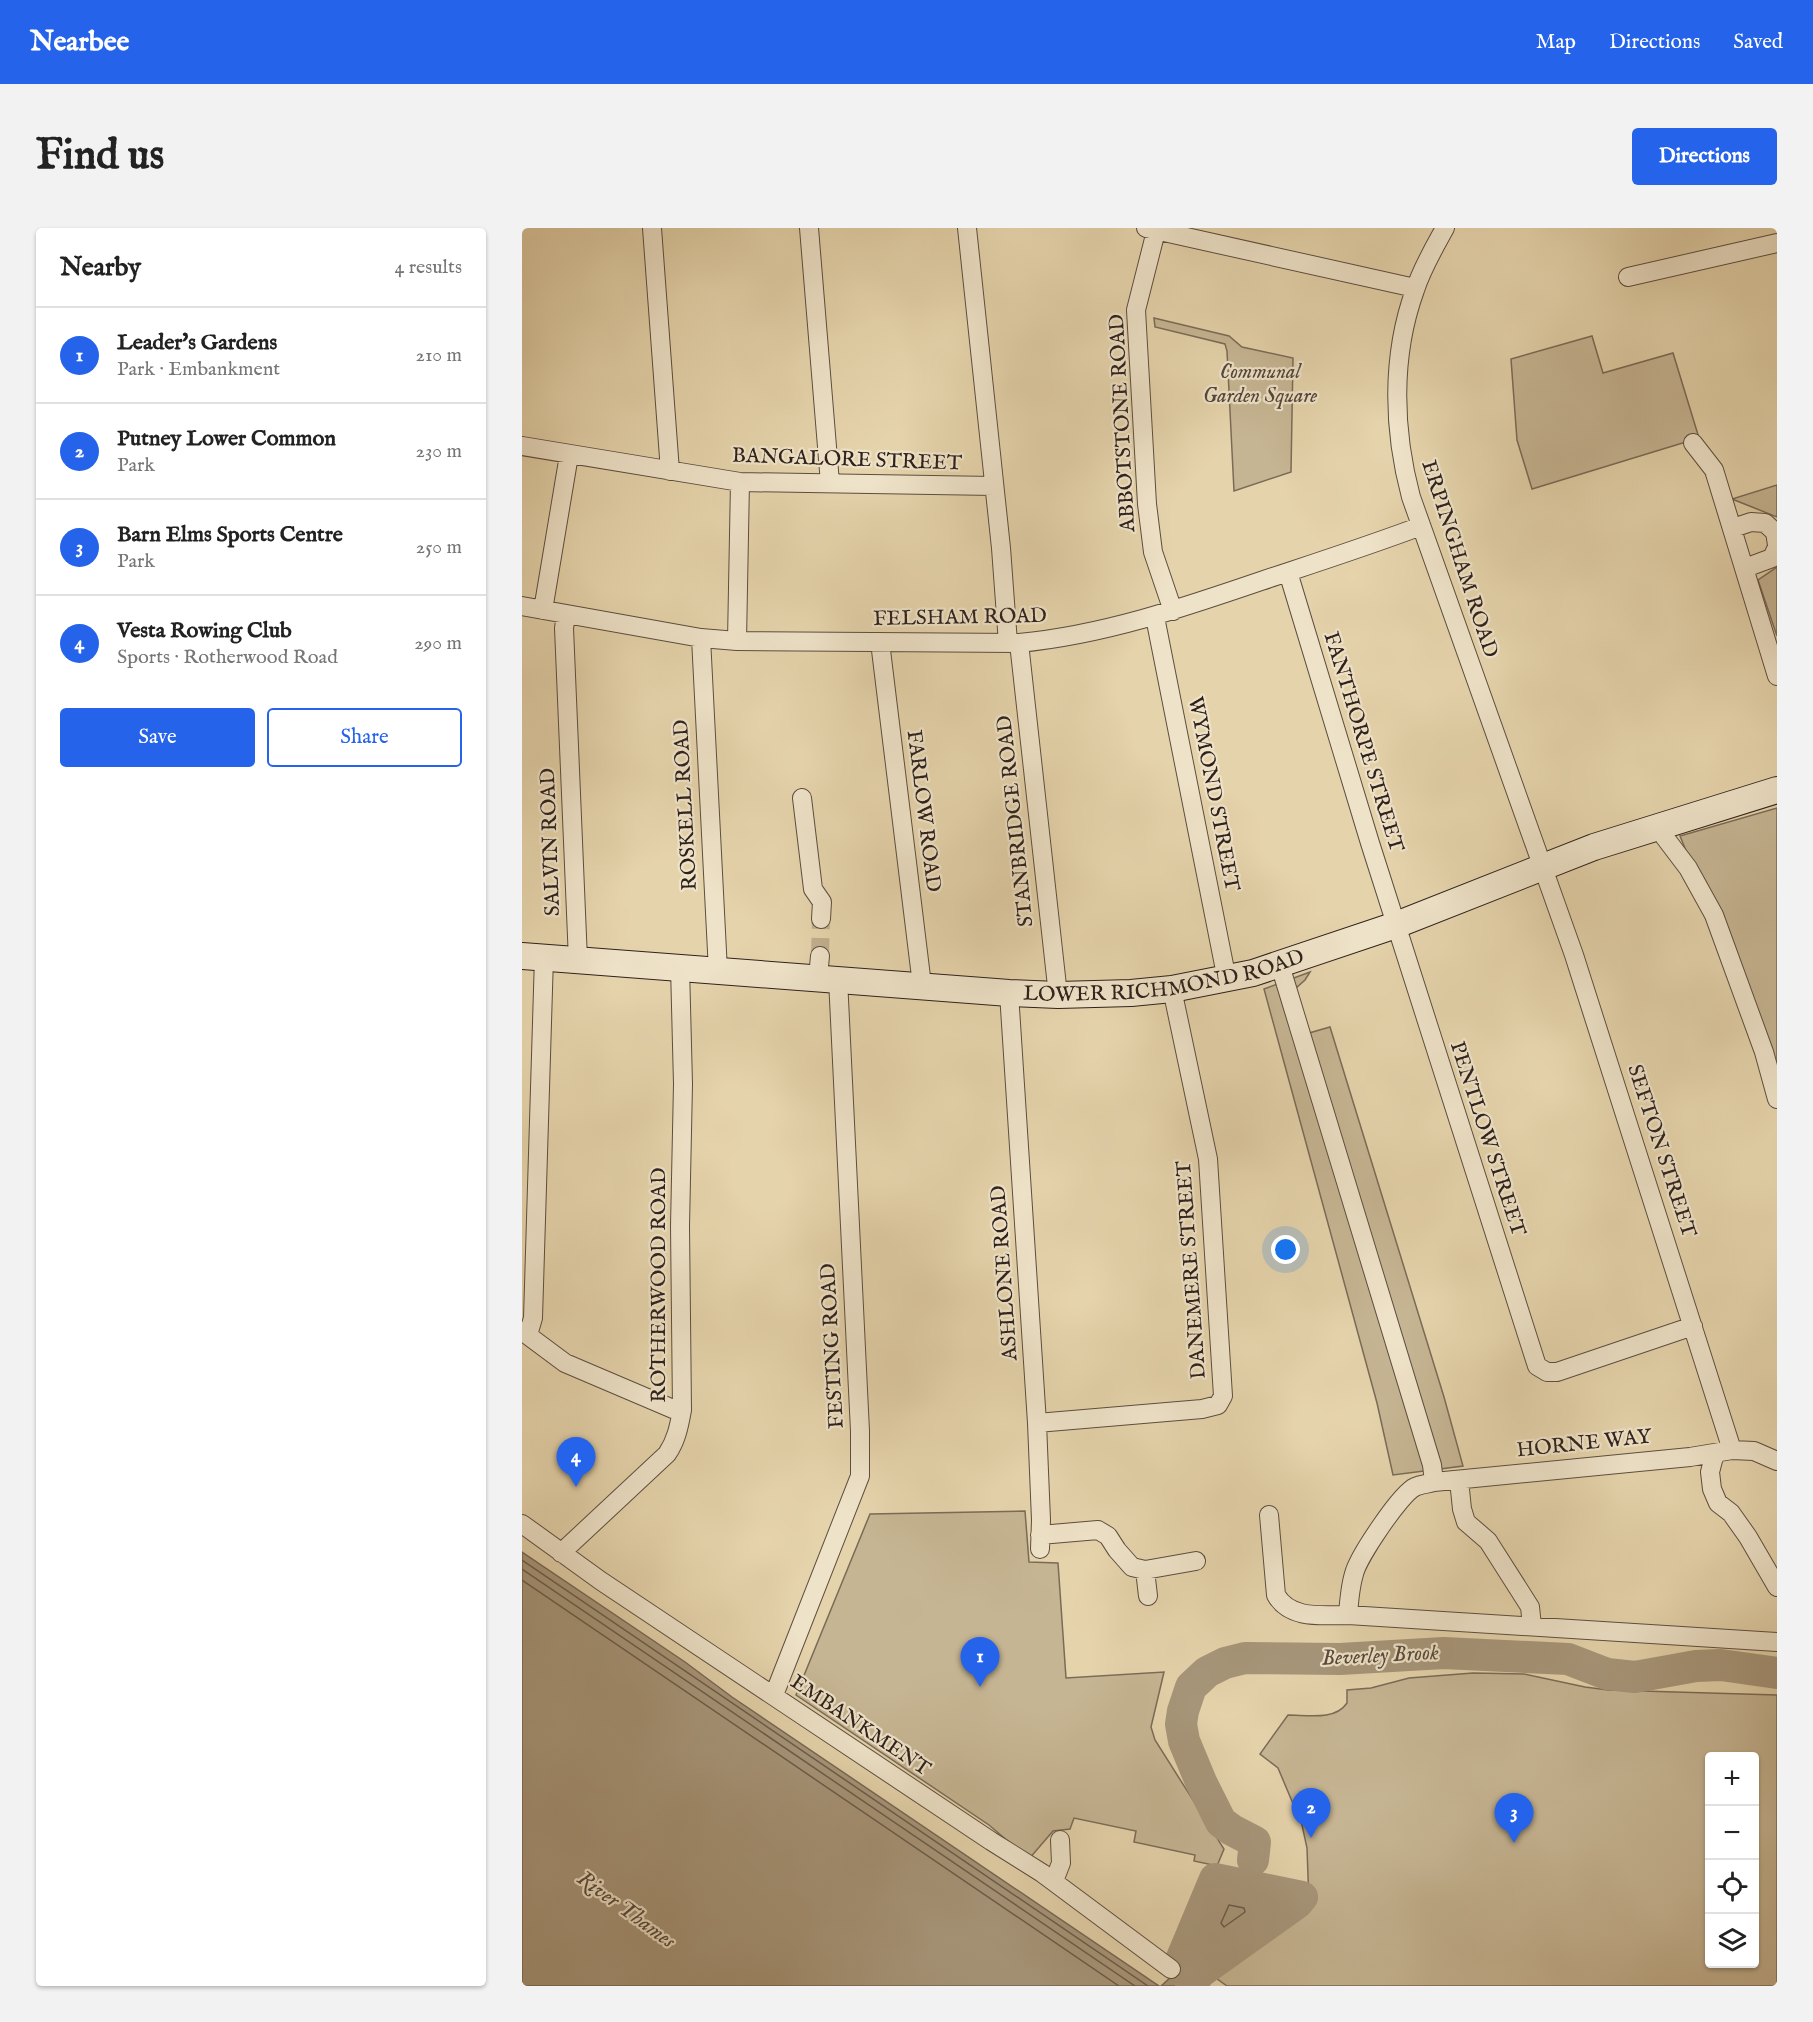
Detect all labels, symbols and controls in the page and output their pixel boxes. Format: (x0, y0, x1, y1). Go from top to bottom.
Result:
text: Nearbee (30, 25, 129, 60)
text: Map (1536, 29, 1576, 56)
text: Directions (1609, 29, 1700, 56)
text: Saved (1733, 29, 1783, 56)
button: Directions (1632, 128, 1777, 185)
text: Find us (36, 130, 164, 183)
text: Nearby (60, 251, 141, 284)
text: 4 results (395, 255, 462, 280)
street label: ABBOTSTONE ROAD (1104, 313, 1142, 534)
text: Leader's Gardens (117, 329, 277, 357)
text: 1 (76, 343, 83, 368)
text: 210 m (416, 343, 462, 368)
text: Park · Embankment (117, 357, 280, 382)
park label: Communal Garden Square (1203, 359, 1317, 410)
text: Putney Lower Common (117, 425, 336, 453)
text: 2 (75, 439, 84, 464)
text: 230 m (416, 439, 462, 464)
street label: BANGALORE STREET (732, 442, 963, 478)
text: Park (117, 453, 155, 478)
street label: ERPINGHAM ROAD (1414, 457, 1504, 661)
text: Barn Elms Sports Centre (117, 521, 343, 549)
text: 3 (76, 535, 83, 560)
text: 250 m (416, 535, 462, 560)
text: Park (117, 549, 155, 574)
street label: FELSHAM ROAD (873, 603, 1047, 633)
text: Vesta Rowing Club (117, 617, 292, 645)
street label: FANTHORPE STREET (1317, 629, 1410, 856)
text: 4 (75, 631, 84, 656)
text: 290 m (414, 631, 462, 656)
text: Sports · Rotherwood Road (117, 645, 338, 670)
street label: WYMOND STREET (1181, 694, 1245, 894)
button: Save (60, 708, 255, 767)
button: Share (267, 708, 462, 767)
street label: STANBRIDGE ROAD (991, 714, 1041, 928)
street label: ROSKELL ROAD (668, 719, 704, 891)
street label: FARLOW ROAD (900, 728, 946, 894)
street label: SALVIN ROAD (535, 767, 567, 917)
street label: LOWER RICHMOND ROAD (1023, 943, 1308, 1009)
street label: PENTLOW STREET (1443, 1038, 1531, 1240)
street label: SEFTON STREET (1620, 1061, 1702, 1242)
street label: DANEMERE STREET (1171, 1159, 1213, 1380)
street label: ROTHERWOOD ROAD (646, 1167, 673, 1403)
street label: ASHLONE ROAD (985, 1184, 1025, 1363)
your location (1271, 1235, 1300, 1264)
street label: FESTING ROAD (815, 1263, 851, 1429)
street label: HORNE WAY (1515, 1423, 1654, 1465)
pin: 4 (556, 1438, 596, 1487)
pin: 1 (960, 1638, 1000, 1687)
water label: Beverley Brook (1321, 1639, 1440, 1673)
street label: EMBANKMENT (785, 1669, 936, 1783)
map controls (1705, 1752, 1759, 1968)
button: + (1705, 1752, 1759, 1806)
pin: 2 (1292, 1788, 1330, 1838)
pin: 3 (1494, 1794, 1534, 1843)
button: − (1705, 1806, 1759, 1860)
button: locate (1705, 1860, 1759, 1914)
water label: River Thames (571, 1865, 681, 1956)
button: layers (1705, 1914, 1759, 1968)

